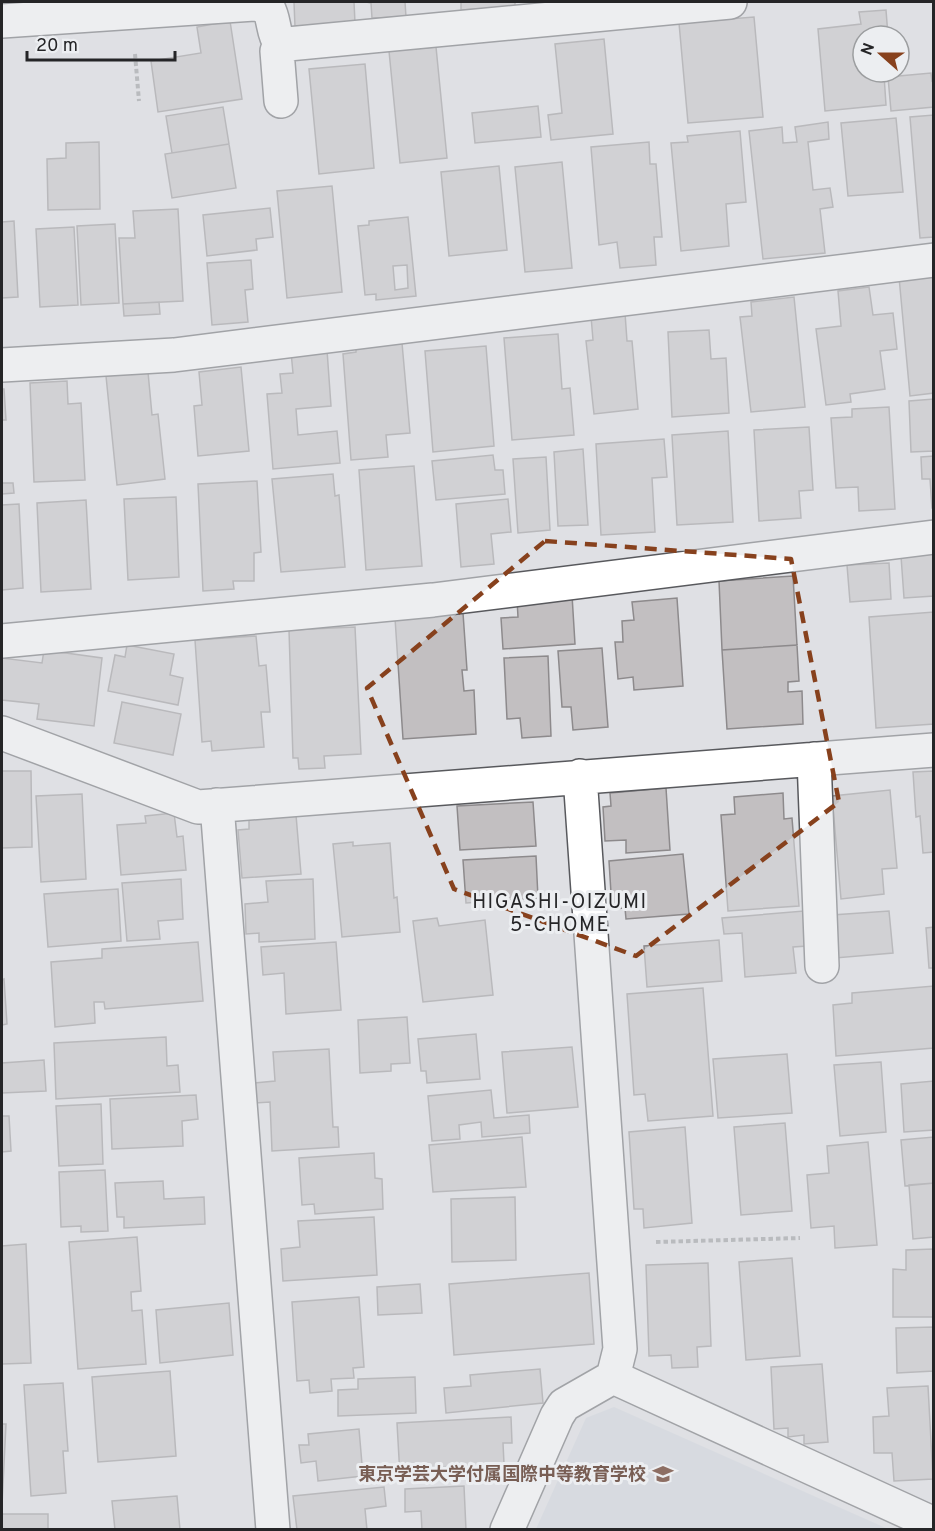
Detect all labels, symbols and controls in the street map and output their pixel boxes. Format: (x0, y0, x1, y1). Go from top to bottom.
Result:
scale bar (27, 24, 176, 62)
north arrow (851, 24, 911, 84)
text: 20 m (36, 35, 78, 58)
text: N (857, 40, 880, 58)
district label: HIGASHI-OIZUMI 5-CHOME (472, 890, 648, 939)
school or university icon: 東京学芸大学付属国際中等教育学校 (651, 1462, 675, 1486)
place label: 東京学芸大学付属国際中等教育学校 (358, 1464, 646, 1487)

